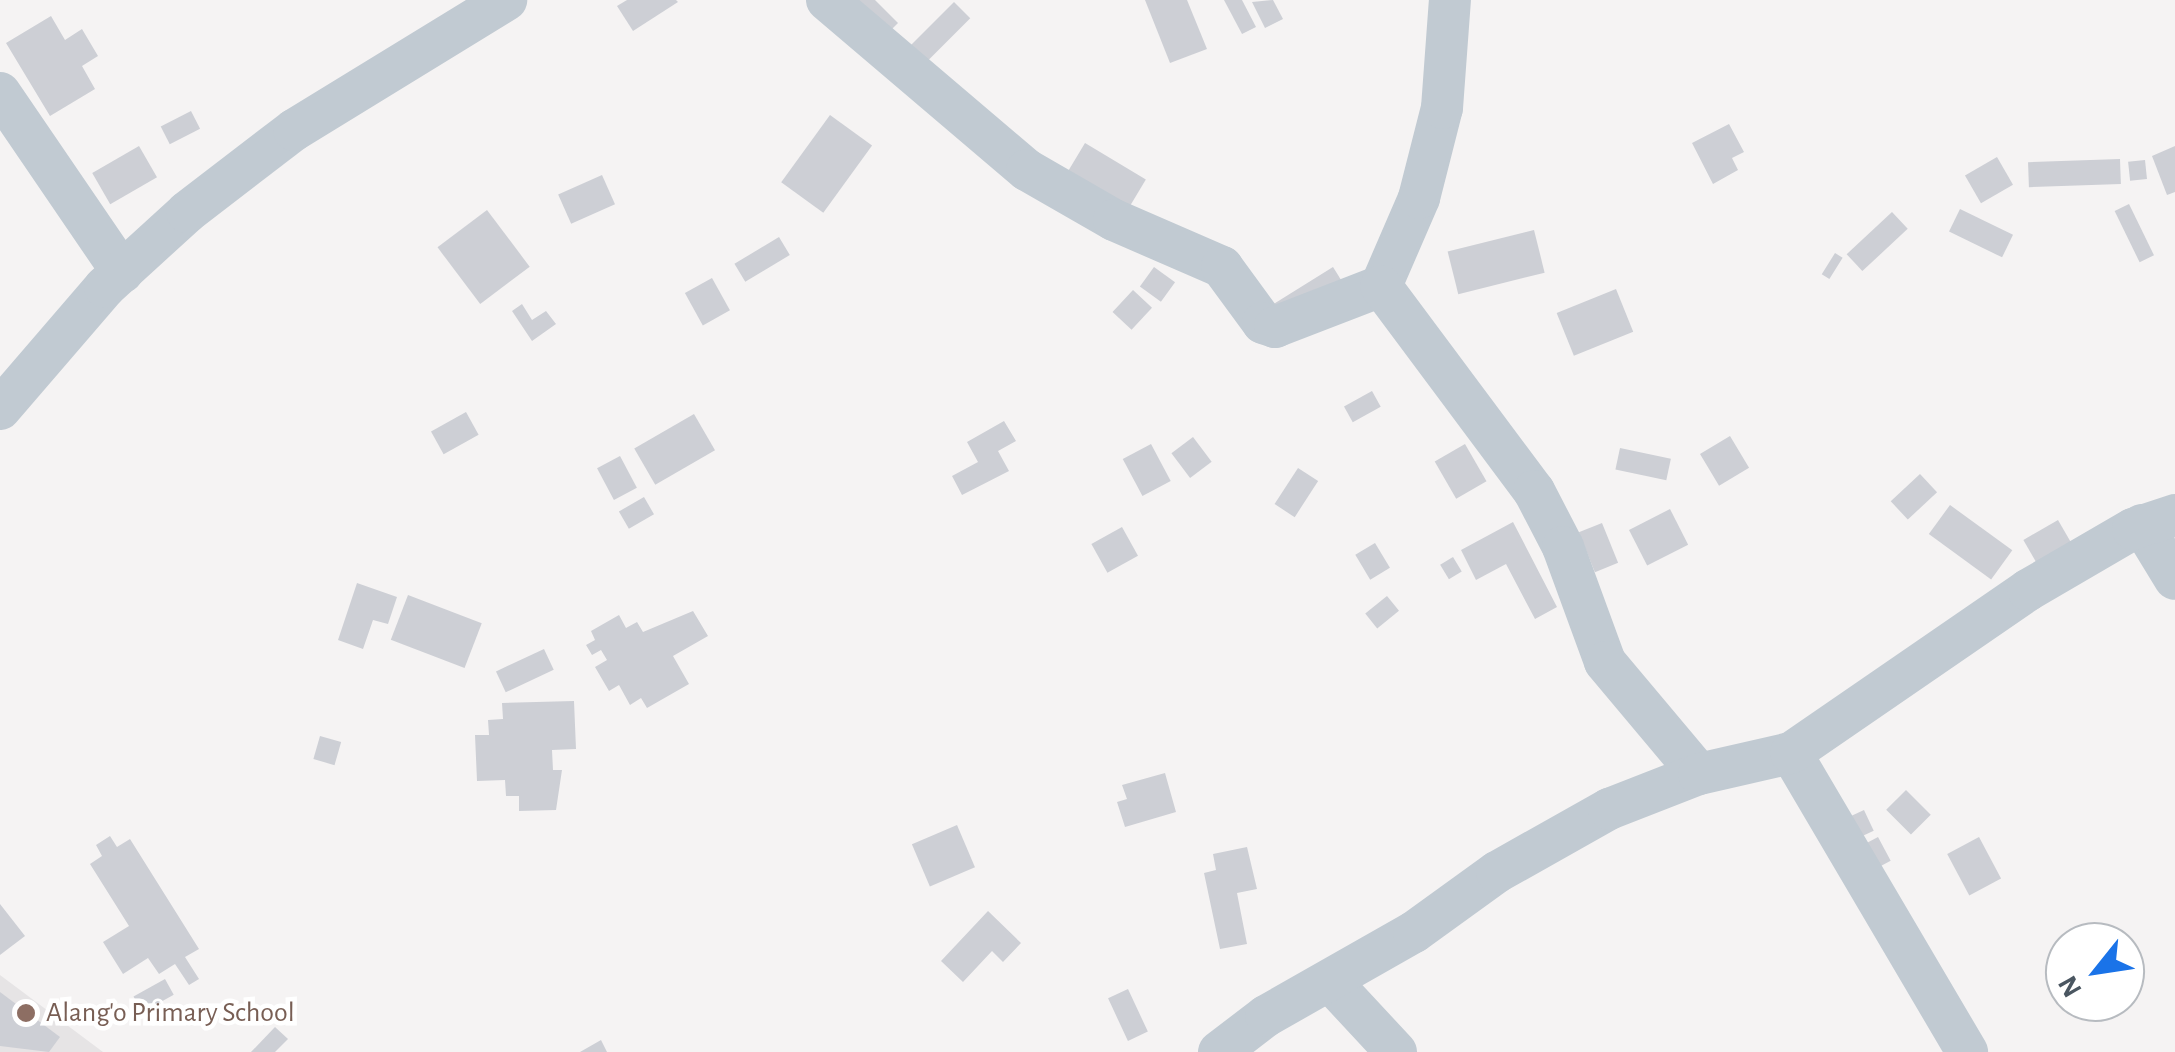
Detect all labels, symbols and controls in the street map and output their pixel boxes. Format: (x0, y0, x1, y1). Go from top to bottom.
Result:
north arrow (2045, 922, 2145, 1022)
text: N (2054, 971, 2088, 1001)
place label: Alang'o Primary School (46, 996, 295, 1030)
marker: Alang'o Primary School (15, 1002, 37, 1024)

